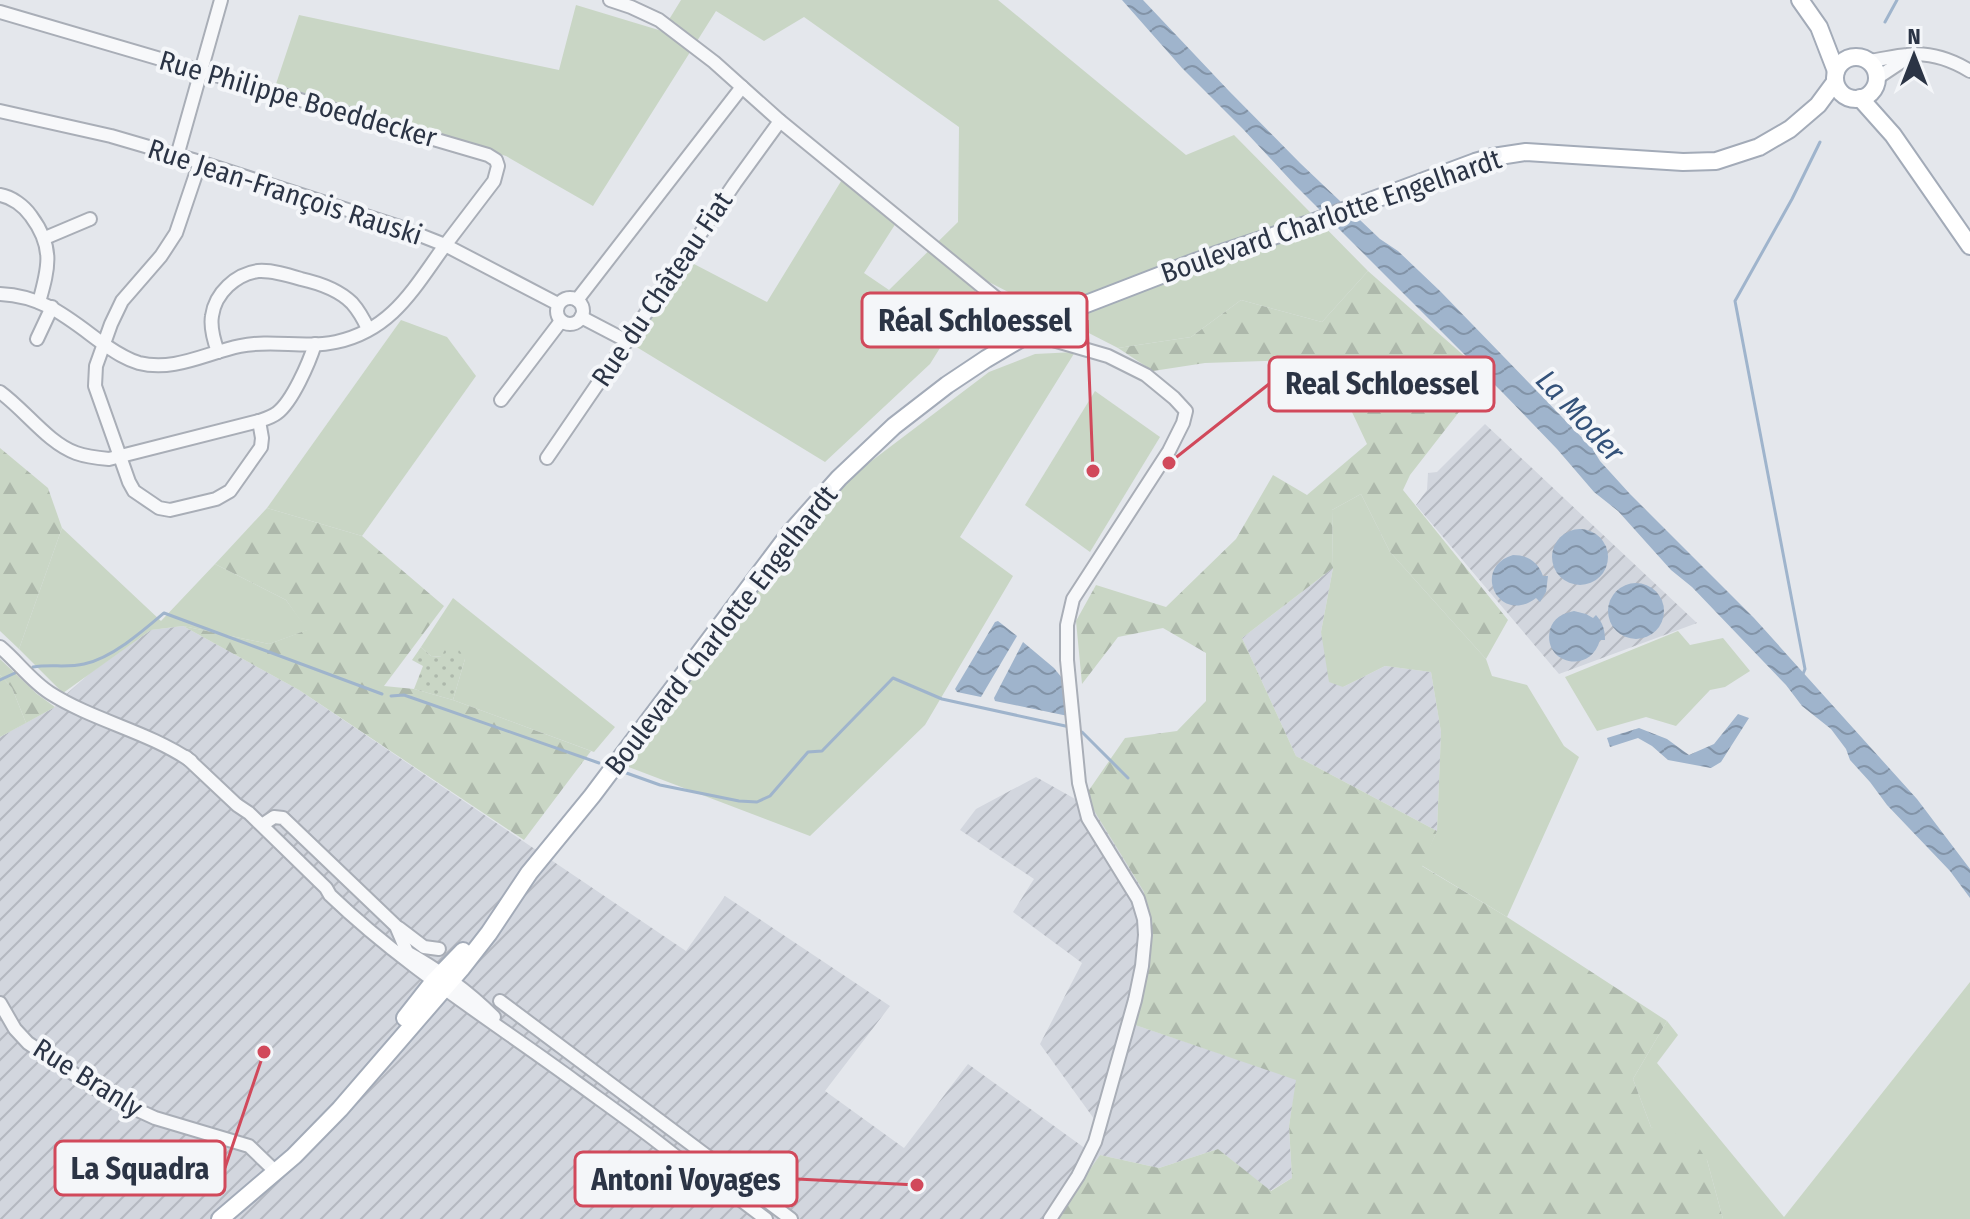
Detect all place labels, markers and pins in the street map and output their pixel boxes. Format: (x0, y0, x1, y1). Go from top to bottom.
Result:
callout: Réal Schloessel (862, 293, 1087, 347)
callout: Real Schloessel (1269, 357, 1494, 411)
callout: La Squadra (55, 1141, 225, 1195)
callout: Antoni Voyages (575, 1152, 797, 1206)

